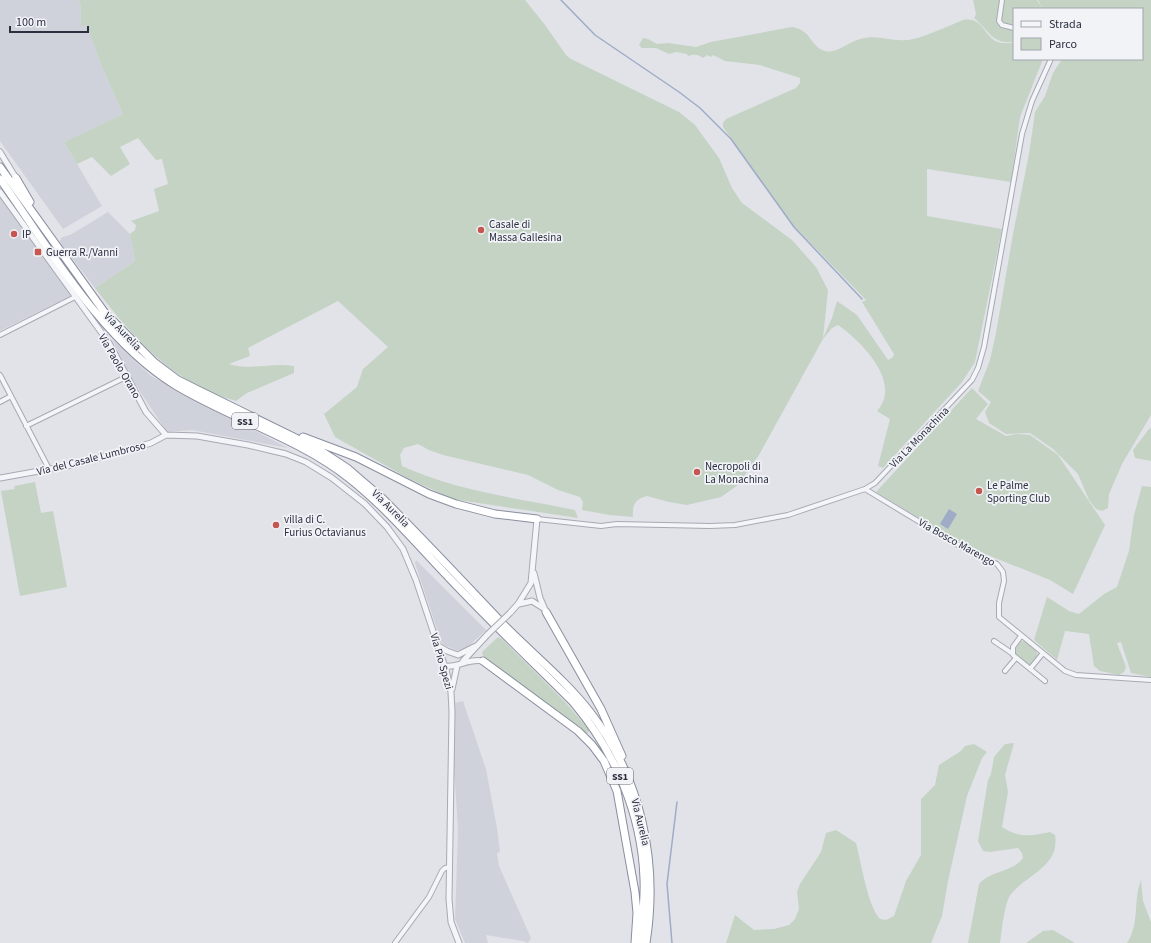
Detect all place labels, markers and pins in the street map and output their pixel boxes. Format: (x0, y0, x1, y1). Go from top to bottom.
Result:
place label: Casale di Massa Gallesina (489, 217, 562, 245)
marker: Casale di Massa Gallesina (476, 225, 486, 235)
place label: IP (22, 227, 31, 242)
marker: IP (9, 229, 19, 239)
place label: Guerra R./Vanni (46, 245, 118, 260)
marker: Guerra R./Vanni (33, 247, 43, 257)
place label: Necropoli di La Monachina (705, 459, 769, 487)
marker: Necropoli di La Monachina (692, 467, 702, 477)
place label: Le Palme Sporting Club (987, 478, 1050, 506)
marker: Le Palme Sporting Club (974, 486, 984, 496)
place label: villa di C. Furius Octavianus (284, 512, 366, 540)
marker: villa di C. Furius Octavianus (271, 520, 281, 530)

